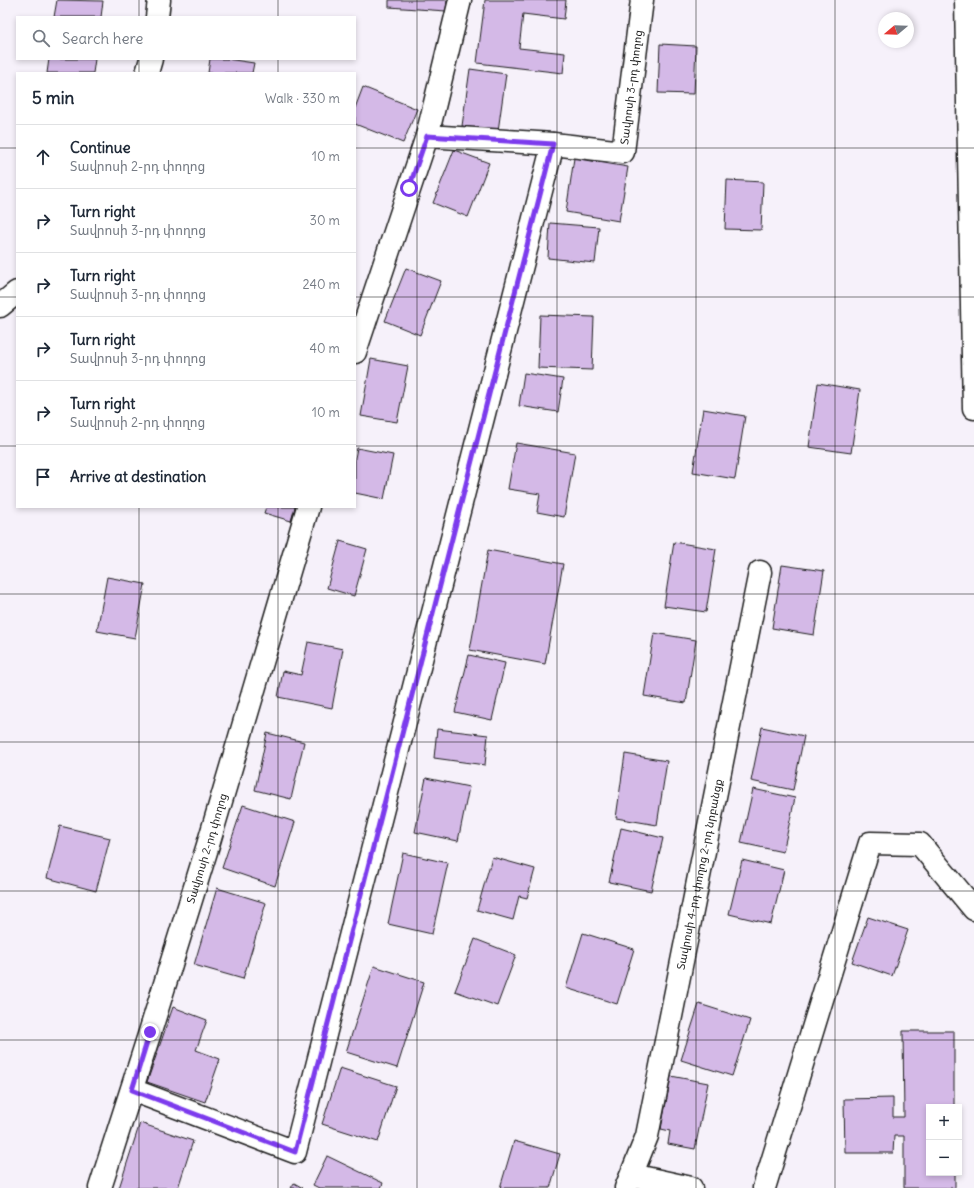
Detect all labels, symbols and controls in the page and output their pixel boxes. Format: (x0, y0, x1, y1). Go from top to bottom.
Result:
north arrow (878, 12, 914, 48)
search box (16, 16, 356, 60)
icon: search (30, 27, 52, 49)
text: Search here (62, 29, 143, 48)
street label: Տավրոսի 3-րդ փողոց (617, 29, 645, 145)
text: 5 min (32, 87, 74, 109)
text: Walk · 330 m (265, 90, 340, 107)
text: Continue (70, 138, 131, 157)
icon: ahead (32, 146, 54, 168)
text: 10 m (312, 148, 340, 165)
text: Տավրոսի 2-րդ փողոց (70, 158, 205, 175)
route start (400, 179, 418, 197)
text: Turn right (70, 202, 135, 221)
icon: right (32, 210, 54, 232)
text: 30 m (310, 212, 340, 229)
text: Տավրոսի 3-րդ փողոց (70, 222, 206, 239)
text: Turn right (70, 266, 135, 285)
icon: right (32, 274, 54, 296)
text: 240 m (303, 276, 340, 293)
text: Տավրոսի 3-րդ փողոց (70, 286, 206, 303)
text: Turn right (70, 330, 135, 349)
icon: right (32, 338, 54, 360)
text: 40 m (309, 340, 340, 357)
text: Տավրոսի 3-րդ փողոց (70, 350, 206, 367)
text: Turn right (70, 394, 135, 413)
icon: right (32, 402, 54, 424)
text: 10 m (312, 404, 340, 421)
text: Տավրոսի 2-րդ փողոց (70, 414, 205, 431)
icon: arrive (32, 466, 54, 488)
text: Arrive at destination (70, 467, 206, 486)
street label: Տավրոսի 4-րդ փողոց 2-րդ նրբանցք (673, 778, 725, 971)
street label: Տավրոսի 2-րդ փողոց (183, 792, 230, 905)
route end (141, 1023, 159, 1041)
map controls (926, 1104, 962, 1176)
button: + (926, 1104, 962, 1140)
button: − (926, 1140, 962, 1176)

